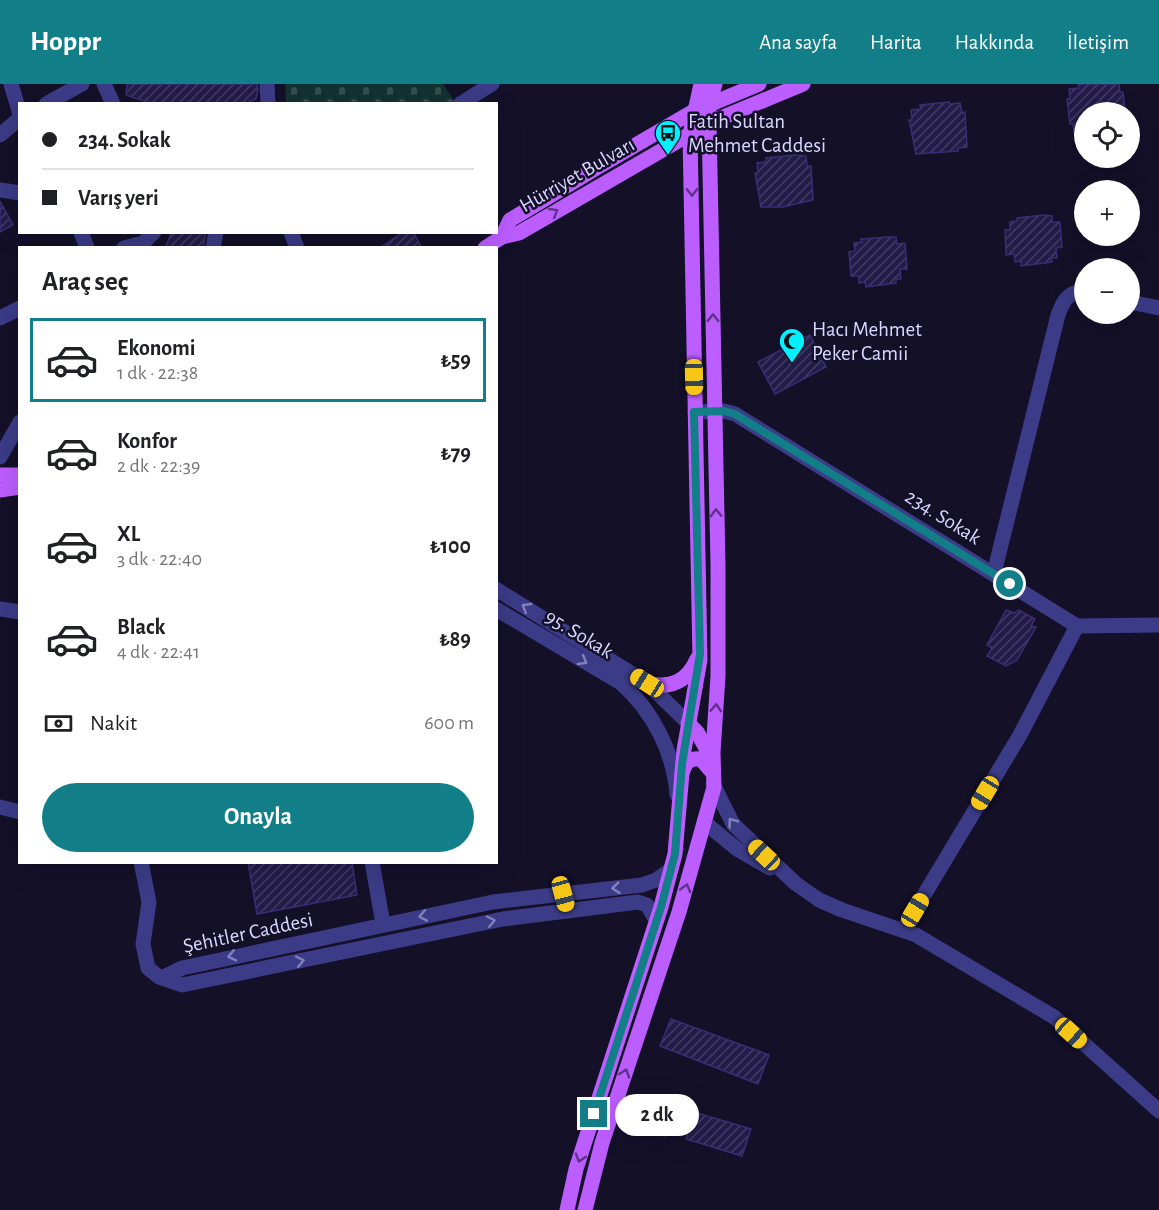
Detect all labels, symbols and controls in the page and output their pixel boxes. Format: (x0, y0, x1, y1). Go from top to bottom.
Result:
text: Hoppr (30, 28, 101, 56)
text: Ana sayfa (759, 32, 837, 53)
text: Harita (870, 32, 922, 53)
text: Hakkında (955, 32, 1034, 53)
text: İletişim (1067, 32, 1129, 53)
map controls (1074, 102, 1140, 324)
button: locate (1074, 102, 1140, 168)
place label: Fatih Sultan Mehmet Caddesi (688, 111, 826, 156)
bus stop icon: Fatih Sultan Mehmet Caddesi (653, 118, 683, 156)
text: 234. Sokak (78, 129, 171, 151)
street label: Hürriyet Bulvarı (516, 134, 638, 216)
button: + (1074, 180, 1140, 246)
text: Varış yeri (78, 187, 159, 209)
one-way arrow (686, 188, 698, 197)
one-way arrow (548, 208, 558, 219)
button: − (1074, 258, 1140, 324)
text: Araç seç (42, 268, 128, 295)
one-way arrow (707, 314, 719, 323)
place label: Hacı Mehmet Peker Camii (812, 319, 922, 364)
mosque icon: Hacı Mehmet Peker Camii (777, 326, 807, 364)
icon: car (45, 333, 99, 387)
text: Ekonomi (117, 337, 196, 359)
text: ₺59 (441, 349, 471, 371)
car (685, 359, 703, 395)
text: 1 dk · 22:38 (117, 363, 198, 383)
icon: car (45, 426, 99, 480)
text: Konfor (117, 430, 177, 452)
text: ₺79 (441, 442, 471, 464)
text: 2 dk · 22:39 (117, 456, 200, 476)
street label: 234. Sokak (901, 486, 985, 549)
one-way arrow (710, 509, 722, 518)
icon: car (45, 519, 99, 573)
text: XL (117, 523, 140, 545)
text: ₺100 (430, 535, 471, 557)
text: 3 dk · 22:40 (117, 549, 202, 569)
route start (996, 570, 1023, 597)
one-way arrow (522, 603, 532, 615)
street label: 95. Sokak (541, 606, 617, 663)
icon: car (45, 612, 99, 666)
text: Black (117, 616, 165, 638)
text: ₺89 (439, 628, 471, 650)
text: 4 dk · 22:41 (117, 642, 200, 662)
one-way arrow (577, 653, 587, 665)
car (627, 666, 667, 700)
one-way arrow (709, 704, 722, 713)
icon: cash (42, 707, 75, 740)
text: Nakit (90, 712, 137, 734)
text: 600 m (424, 713, 474, 733)
car (968, 773, 1002, 813)
button: Onayla (42, 783, 474, 852)
one-way arrow (728, 817, 739, 828)
car (745, 836, 783, 874)
car (550, 874, 576, 914)
one-way arrow (611, 881, 621, 894)
one-way arrow (679, 883, 691, 894)
car (898, 890, 932, 930)
street label: Şehitler Caddesi (181, 909, 315, 957)
one-way arrow (418, 909, 428, 922)
one-way arrow (486, 915, 496, 928)
one-way arrow (228, 949, 238, 962)
one-way arrow (295, 955, 305, 968)
car (1052, 1014, 1090, 1052)
one-way arrow (618, 1068, 631, 1079)
callout: 2 dk (615, 1093, 699, 1135)
route end (580, 1100, 607, 1127)
text: 2 dk (641, 1105, 673, 1125)
one-way arrow (575, 1152, 587, 1163)

